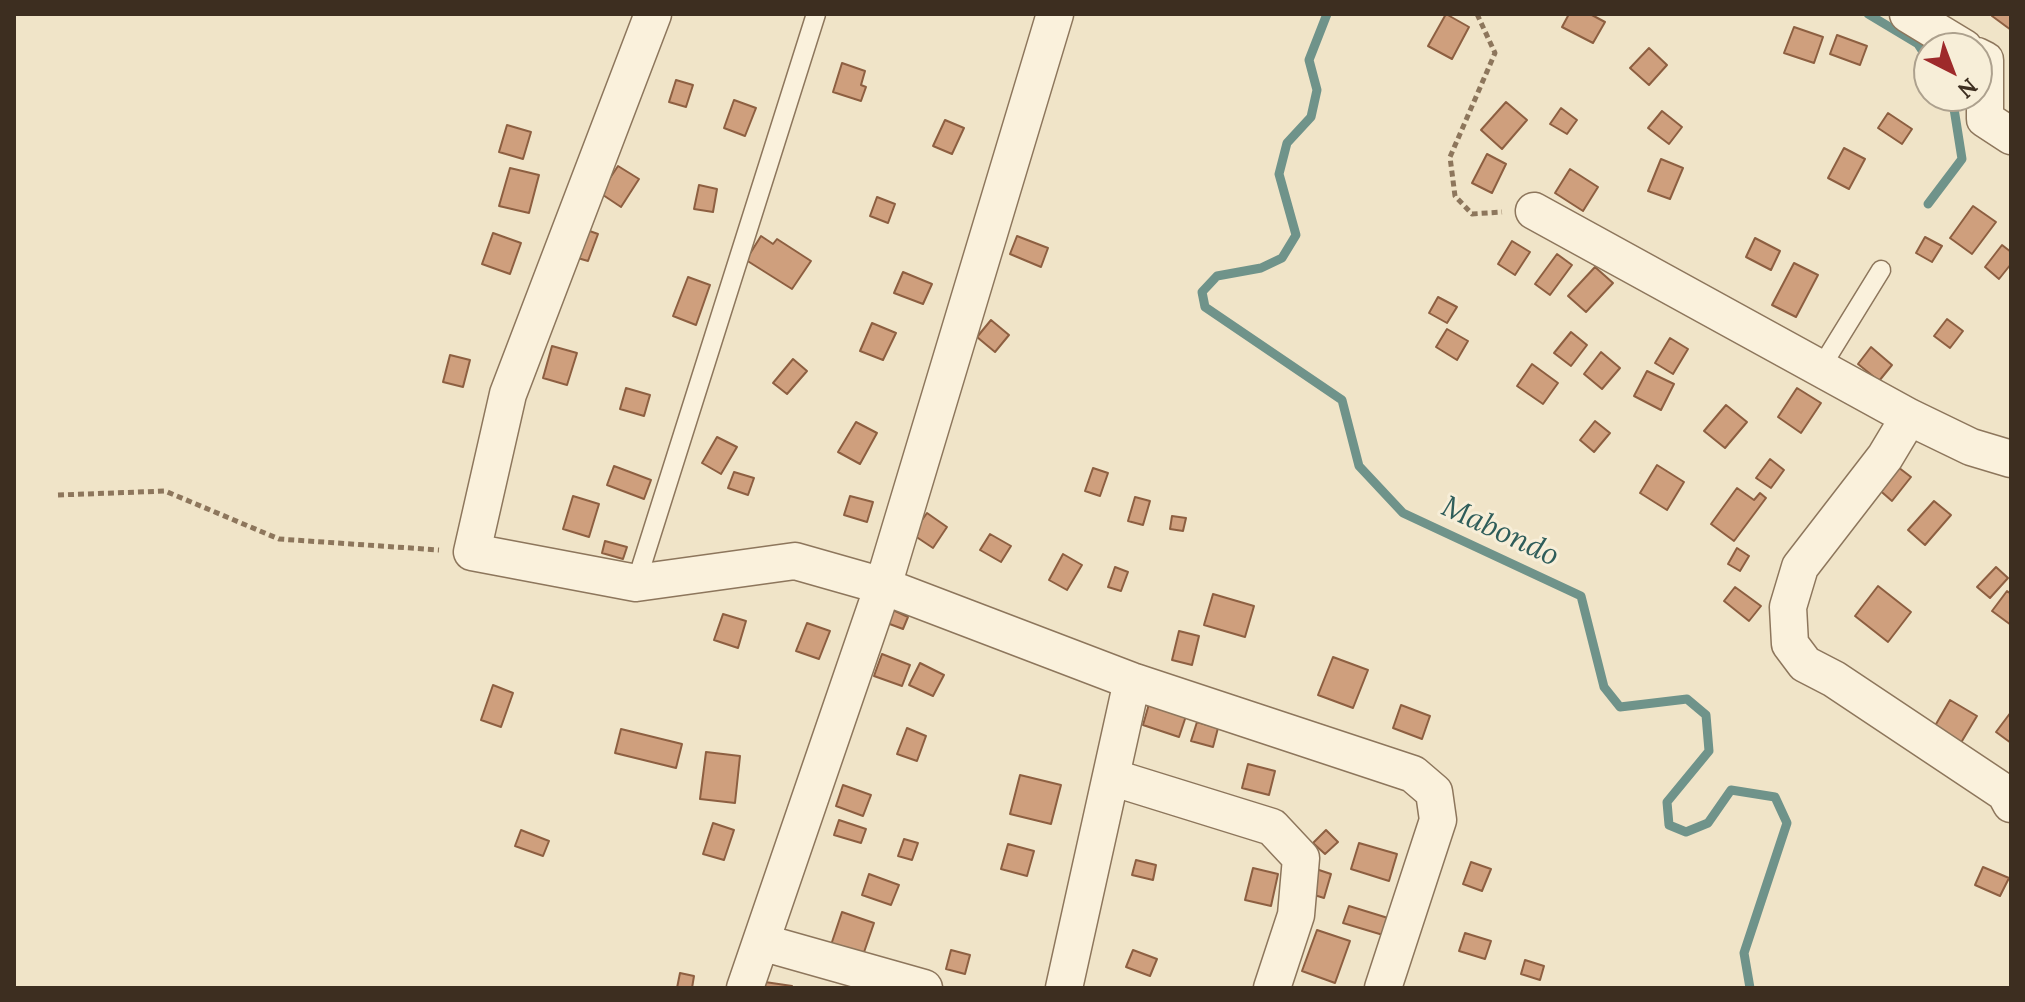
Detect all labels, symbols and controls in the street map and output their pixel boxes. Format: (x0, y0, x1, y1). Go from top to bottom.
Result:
north arrow (1913, 32, 1993, 112)
text: N (1952, 72, 1983, 104)
water label: Mabondo (1436, 489, 1564, 575)

